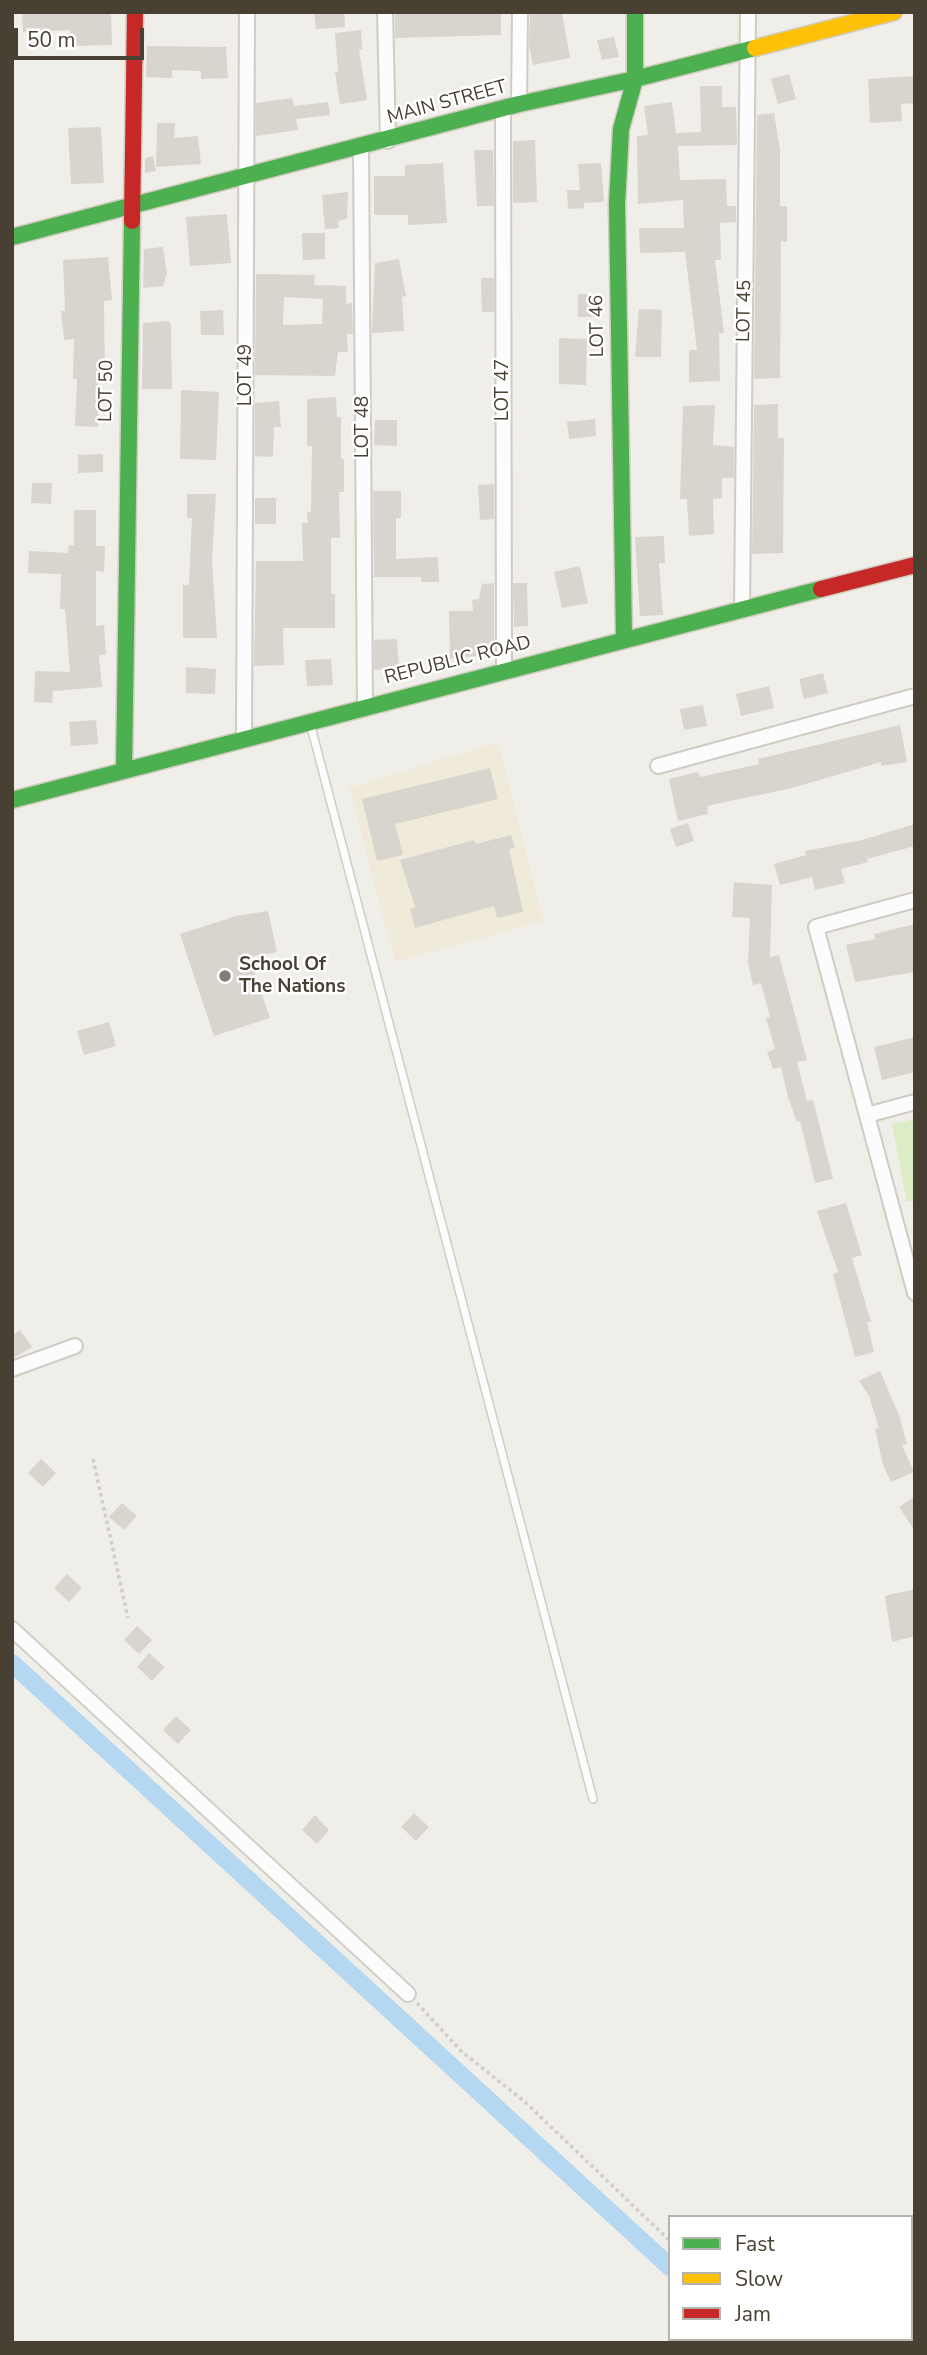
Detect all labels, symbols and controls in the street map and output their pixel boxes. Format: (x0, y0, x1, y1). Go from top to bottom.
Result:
scale bar (18, 14, 147, 58)
text: 50 m (27, 26, 76, 54)
street label: MAIN STREET (385, 76, 509, 130)
street label: LOT 45 (733, 280, 757, 342)
street label: LOT 46 (586, 295, 610, 357)
street label: LOT 49 (235, 344, 257, 406)
street label: LOT 47 (492, 359, 514, 421)
street label: LOT 50 (95, 360, 119, 422)
street label: LOT 48 (352, 396, 374, 458)
street label: REPUBLIC ROAD (382, 632, 534, 690)
place label: School Of The Nations (239, 954, 345, 998)
marker: School Of The Nations (217, 968, 233, 984)
legend (668, 2215, 913, 2341)
text: Fast (735, 2230, 775, 2258)
text: Slow (735, 2265, 783, 2293)
text: Jam (735, 2300, 771, 2328)

